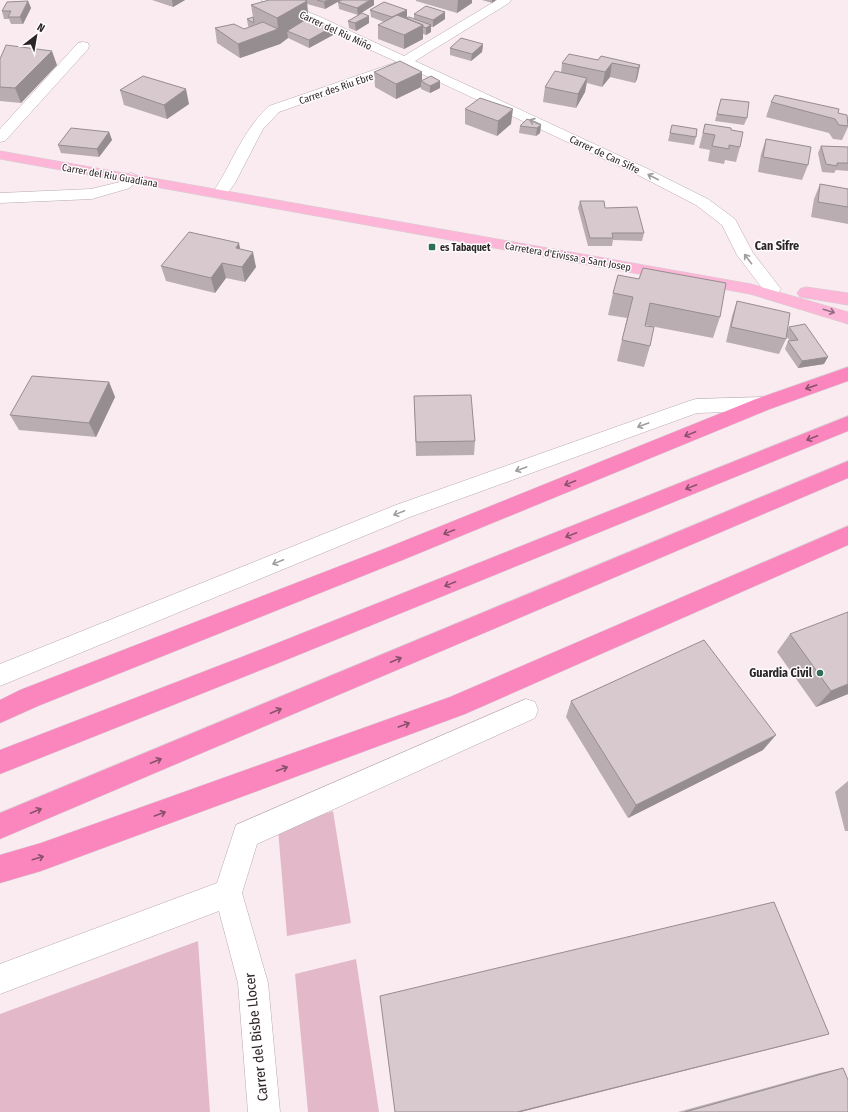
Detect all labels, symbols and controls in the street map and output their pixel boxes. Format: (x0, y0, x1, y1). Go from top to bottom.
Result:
street label: Carrer del Riu Miño (298, 9, 374, 53)
north arrow (16, 16, 56, 56)
text: N (35, 21, 47, 35)
street label: Carrer des Riu Ebre (297, 71, 375, 107)
one-way arrow (530, 118, 542, 125)
street label: Carrer de Can Sifre (568, 133, 642, 176)
street label: Carrer del Riu Guadiana (61, 162, 159, 190)
one-way arrow (647, 173, 659, 180)
district label: Can Sifre (755, 239, 799, 253)
street label: Carretera d'Eivissa a Sant Josep (504, 240, 632, 274)
marker: es Tabaquet (427, 242, 437, 252)
place label: es Tabaquet (440, 242, 491, 254)
one-way arrow (744, 253, 752, 264)
one-way arrow (822, 308, 835, 315)
one-way arrow (805, 384, 818, 391)
one-way arrow (638, 421, 650, 429)
one-way arrow (684, 430, 696, 438)
one-way arrow (806, 435, 818, 442)
one-way arrow (515, 465, 527, 473)
one-way arrow (564, 479, 576, 487)
one-way arrow (686, 483, 698, 491)
one-way arrow (393, 510, 405, 517)
one-way arrow (444, 528, 456, 536)
one-way arrow (565, 532, 577, 540)
one-way arrow (273, 559, 285, 566)
one-way arrow (445, 580, 457, 588)
one-way arrow (389, 656, 401, 664)
place label: Guardia Civil (749, 666, 813, 680)
marker: Guardia Civil (815, 668, 825, 678)
one-way arrow (269, 706, 281, 714)
one-way arrow (398, 720, 410, 728)
one-way arrow (149, 756, 161, 764)
one-way arrow (275, 765, 287, 773)
one-way arrow (30, 806, 42, 814)
one-way arrow (153, 809, 165, 817)
one-way arrow (31, 854, 44, 861)
street label: Carrer del Bisbe Llocer (241, 972, 272, 1102)

